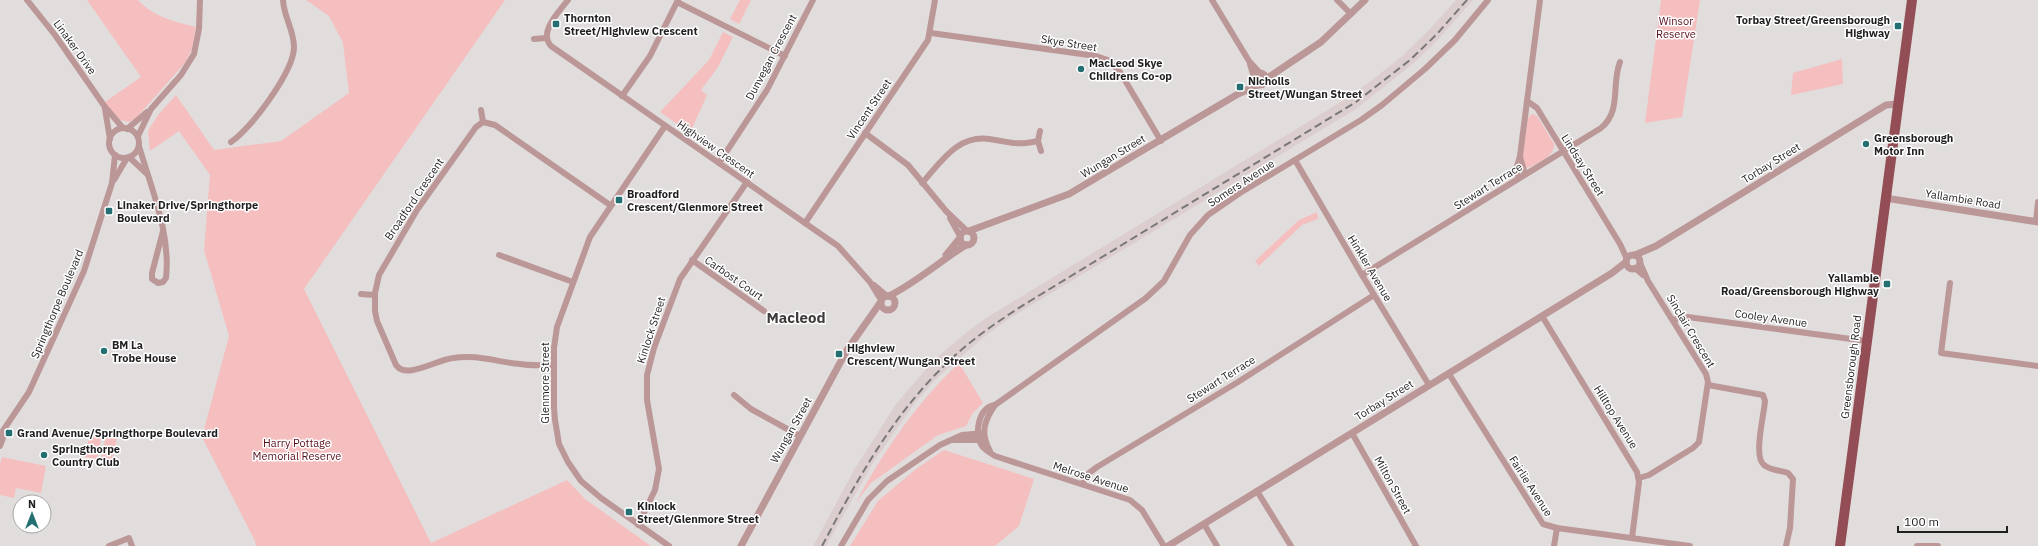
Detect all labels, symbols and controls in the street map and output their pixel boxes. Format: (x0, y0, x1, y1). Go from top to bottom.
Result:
place label: Thornton Street/Highview Crescent (564, 11, 698, 38)
street label: Dunvegan Crescent (742, 11, 800, 102)
place label: Torbay Street/Greensborough Highway (1736, 13, 1890, 40)
park label: Winsor Reserve (1656, 14, 1696, 41)
street label: Linaker Drive (50, 17, 100, 77)
marker: Thornton Street/Highview Crescent (551, 19, 561, 29)
marker: Torbay Street/Greensborough Highway (1893, 21, 1903, 31)
street label: Skye Street (1040, 32, 1098, 54)
place label: MacLeod Skye Childrens Co-op (1089, 56, 1172, 83)
marker: MacLeod Skye Childrens Co-op (1076, 64, 1086, 74)
place label: Nicholls Street/Wungan Street (1248, 74, 1362, 101)
street label: Vincent Street (844, 76, 894, 142)
marker: Nicholls Street/Wungan Street (1235, 82, 1245, 92)
street label: Highview Crescent (675, 117, 758, 181)
street label: Wungan Street (1078, 131, 1148, 181)
street label: Lindsay Street (1558, 131, 1608, 199)
place label: Greensborough Motor Inn (1874, 131, 1953, 158)
street label: Torbay Street (1739, 139, 1803, 186)
marker: Greensborough Motor Inn (1861, 139, 1871, 149)
street label: Broadford Crescent (381, 155, 447, 243)
street label: Somers Avenue (1205, 156, 1277, 210)
street label: Stewart Terrace (1451, 159, 1525, 213)
street label: Yallambie Road (1924, 186, 2002, 212)
place label: Broadford Crescent/Glenmore Street (627, 187, 763, 214)
marker: Broadford Crescent/Glenmore Street (614, 195, 624, 205)
place label: Linaker Drive/Springthorpe Boulevard (117, 198, 258, 225)
marker: Linaker Drive/Springthorpe Boulevard (104, 206, 114, 216)
street label: Hinkler Avenue (1345, 232, 1395, 304)
street label: Springthorpe Boulevard (28, 247, 86, 361)
street label: Carbost Court (702, 253, 766, 303)
place label: Yallambie Road/Greensborough Highway (1721, 271, 1879, 298)
marker: Yallambie Road/Greensborough Highway (1882, 279, 1892, 289)
street label: Sinclair Crescent (1664, 292, 1718, 370)
street label: Kinlock Street (634, 295, 668, 365)
street label: Cooley Avenue (1734, 306, 1808, 330)
district label: Macleod (766, 308, 826, 327)
street label: Greensborough Road (1838, 314, 1864, 420)
place label: BM La Trobe House (112, 338, 176, 365)
place label: Highview Crescent/Wungan Street (847, 341, 975, 368)
street label: Glenmore Street (538, 342, 552, 424)
marker: BM La Trobe House (99, 346, 109, 356)
marker: Highview Crescent/Wungan Street (834, 349, 844, 359)
street label: Stewart Terrace (1184, 352, 1258, 406)
street label: Torbay Street (1352, 376, 1416, 423)
street label: Hilltop Avenue (1591, 383, 1641, 451)
street label: Wungan Street (767, 395, 815, 465)
place label: Grand Avenue/Springthorpe Boulevard (17, 426, 218, 440)
marker: Grand Avenue/Springthorpe Boulevard (4, 428, 14, 438)
park label: Harry Pottage Memorial Reserve (253, 436, 341, 463)
place label: Springthorpe Country Club (52, 442, 120, 469)
marker: Springthorpe Country Club (39, 450, 49, 460)
street label: Fairlie Avenue (1506, 453, 1556, 519)
street label: Milton Street (1371, 454, 1415, 516)
street label: Melrose Avenue (1051, 458, 1131, 496)
north arrow (12, 494, 52, 534)
text: N (28, 497, 36, 511)
place label: Kinlock Street/Glenmore Street (637, 499, 759, 526)
marker: Kinlock Street/Glenmore Street (624, 507, 634, 517)
scale bar (1898, 508, 2007, 534)
text: 100 m (1904, 514, 1939, 529)

